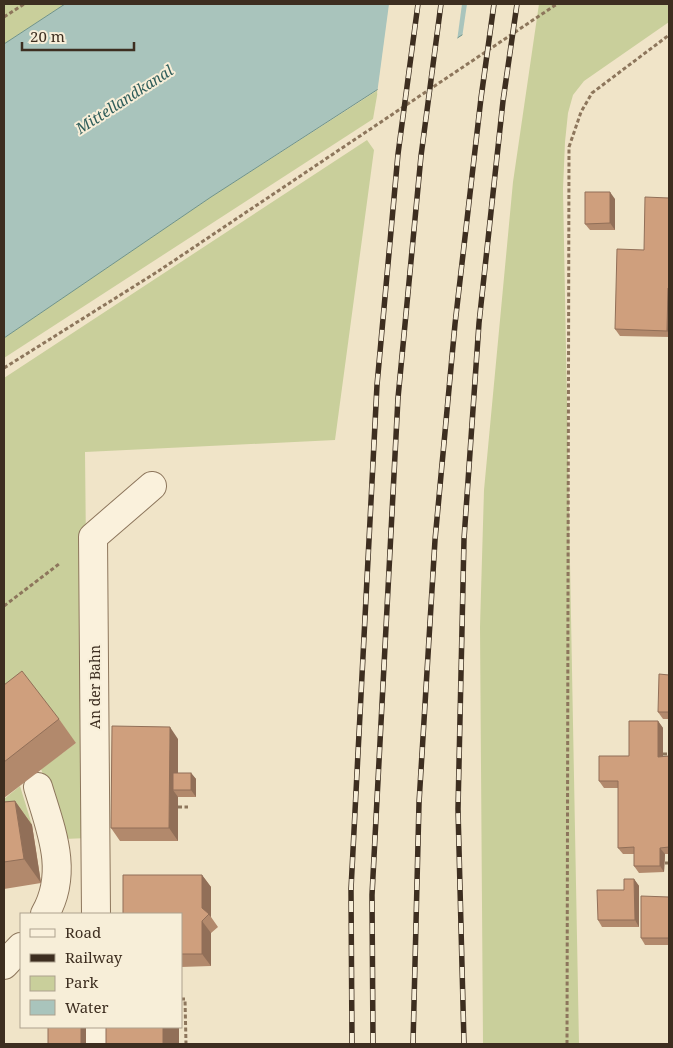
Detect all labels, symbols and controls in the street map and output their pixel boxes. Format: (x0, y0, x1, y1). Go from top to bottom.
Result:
scale bar (22, 20, 135, 52)
text: 20 m (30, 26, 65, 46)
water label: Mittellandkanal (71, 60, 177, 138)
street label: An der Bahn (85, 645, 104, 729)
legend (20, 913, 182, 1028)
text: Road (65, 922, 101, 942)
text: Railway (65, 947, 123, 967)
text: Park (65, 972, 99, 992)
text: Water (65, 997, 108, 1017)

